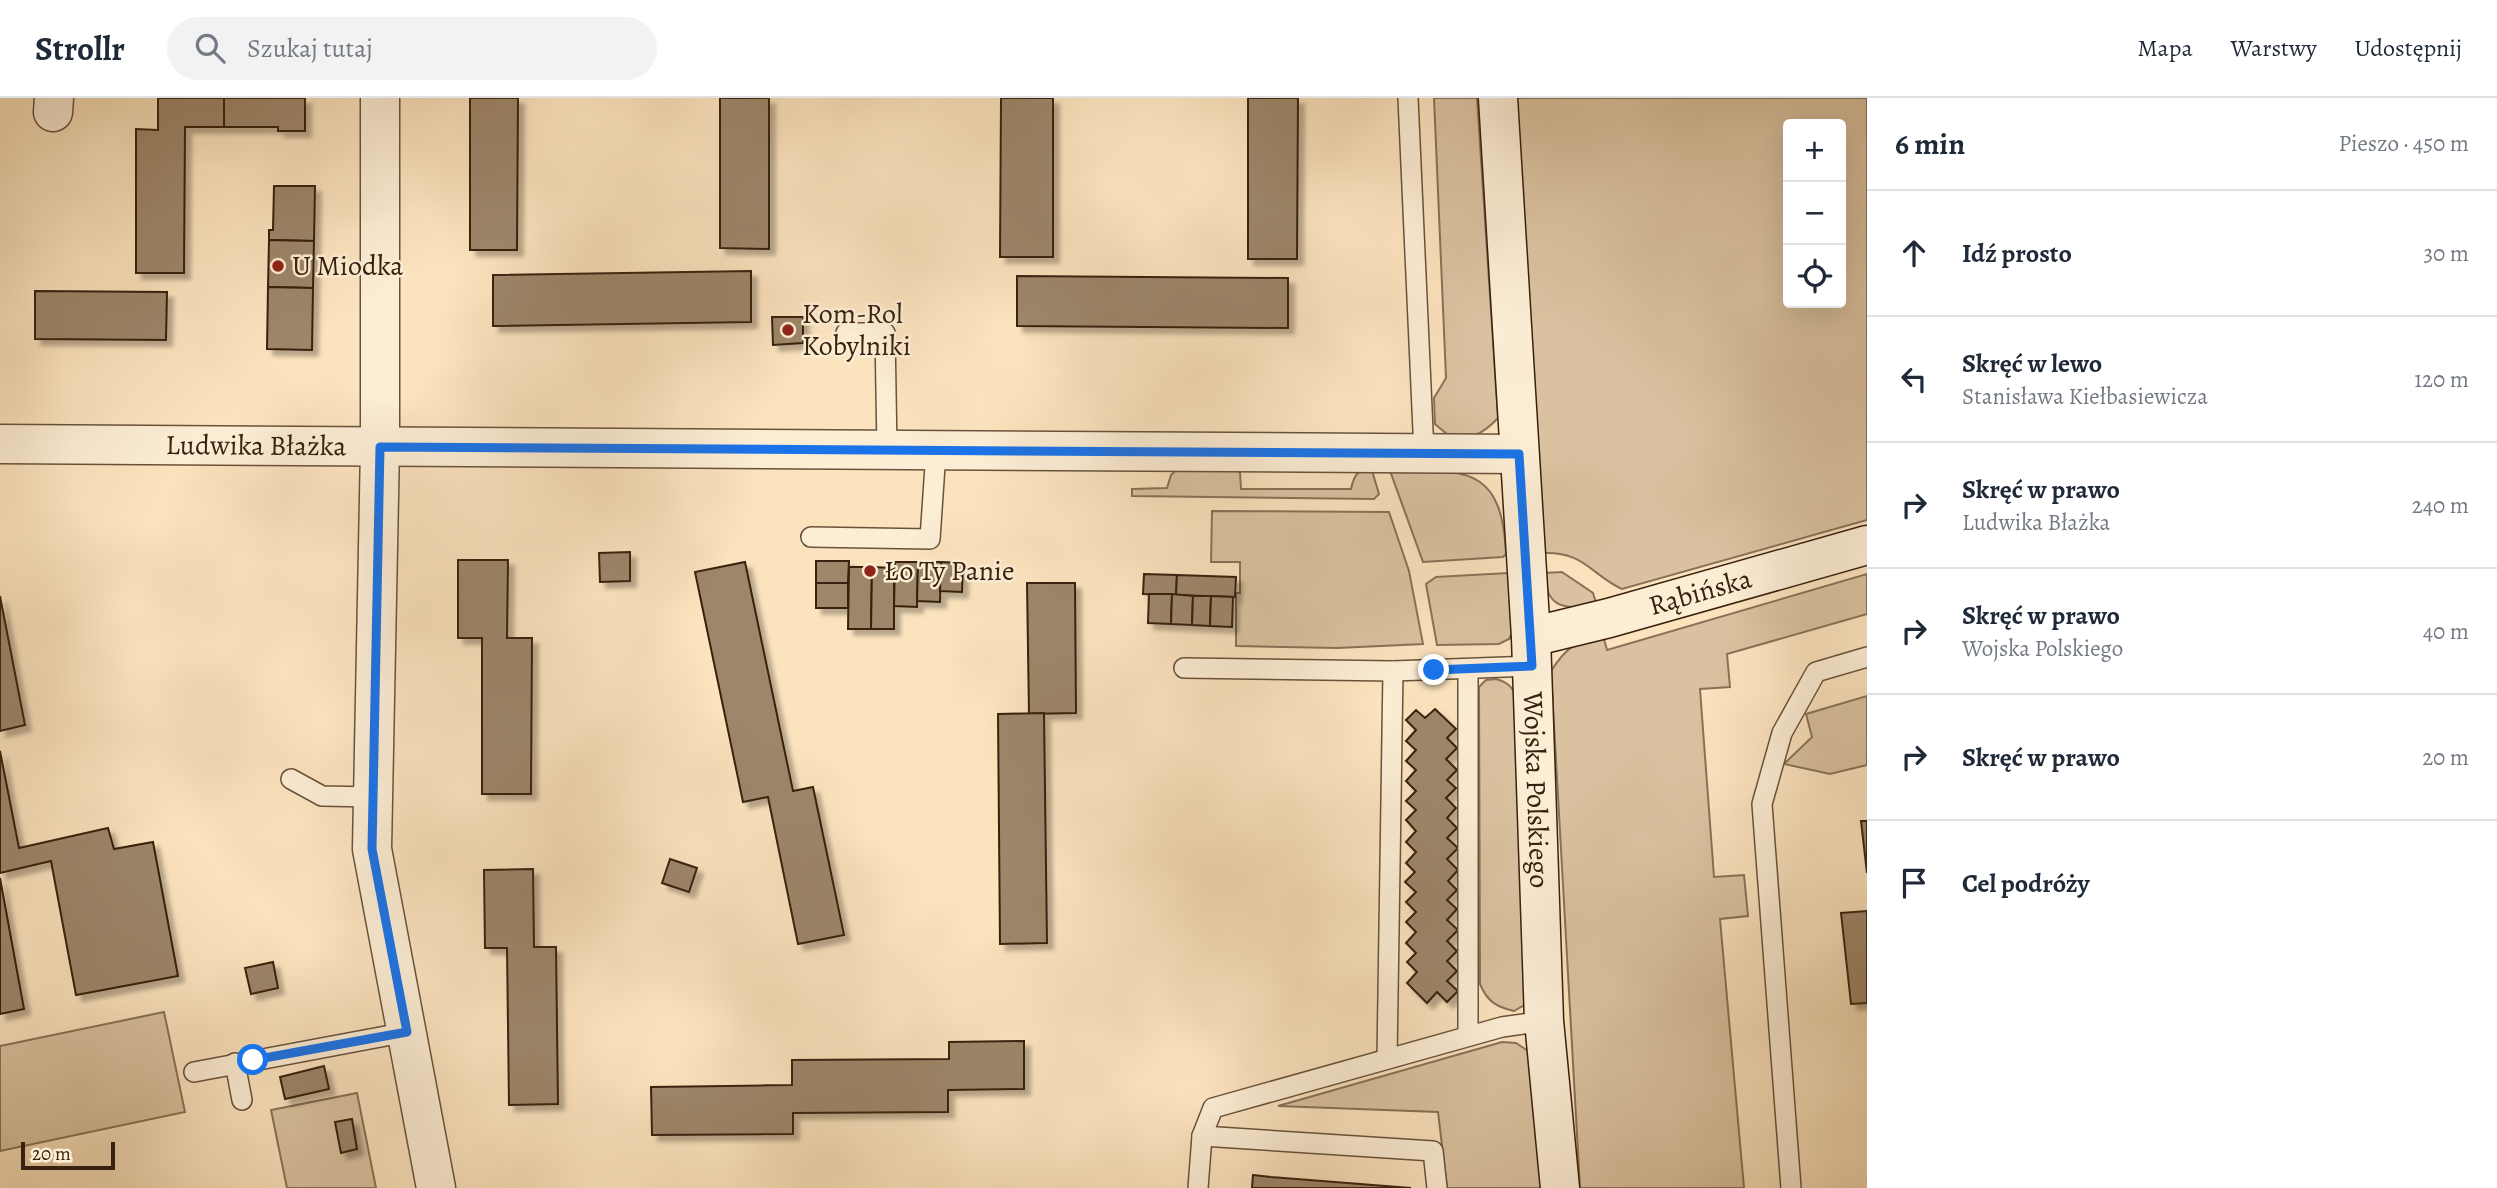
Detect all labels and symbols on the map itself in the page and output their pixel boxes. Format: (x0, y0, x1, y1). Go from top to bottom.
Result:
place label: U Miodka (292, 247, 403, 285)
marker: U Miodka (270, 258, 286, 274)
place label: Kom-Rol Kobylniki (802, 295, 911, 365)
marker: Kom-Rol Kobylniki (780, 322, 796, 338)
street label: Ludwika Błażka (166, 426, 346, 465)
place label: Ło Ty Panie (884, 552, 1015, 590)
street label: Rąbińska (1644, 560, 1756, 625)
marker: Ło Ty Panie (862, 563, 878, 579)
route end (1418, 654, 1449, 685)
street label: Wojska Polskiego (1514, 690, 1558, 889)
route start (237, 1044, 268, 1075)
scale bar (21, 1139, 116, 1171)

